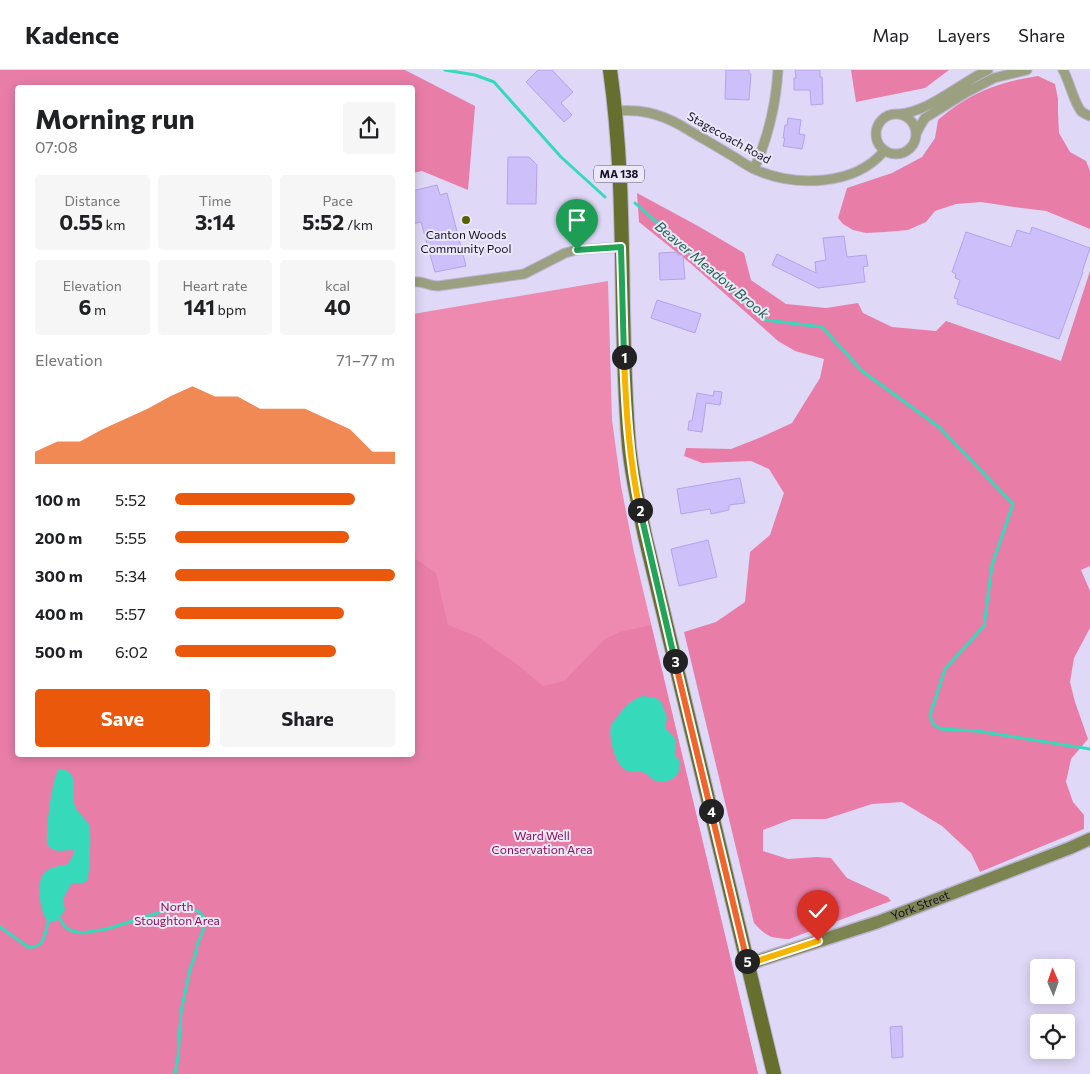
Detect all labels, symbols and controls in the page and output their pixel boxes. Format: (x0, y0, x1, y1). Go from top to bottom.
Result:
text: Kadence (25, 20, 119, 49)
text: Map (872, 24, 909, 46)
text: Layers (937, 24, 990, 46)
text: Share (1018, 24, 1065, 46)
text: Morning run (35, 101, 195, 135)
button: share (343, 102, 395, 154)
street label: Stagecoach Road (685, 108, 774, 166)
text: 07:08 (35, 137, 78, 156)
road number: MA 138 (594, 166, 644, 182)
text: Distance (65, 192, 120, 209)
text: Time (199, 192, 231, 209)
text: Pace (322, 192, 353, 209)
pin (556, 199, 598, 250)
icon: arrive (563, 206, 591, 234)
text: 0.55 (59, 209, 103, 234)
text: 3:14 (195, 209, 235, 234)
text: 5:52 (302, 209, 344, 234)
marker: Canton Woods Community Pool (460, 214, 472, 226)
text: km (103, 216, 125, 233)
text: /km (344, 216, 373, 233)
water label: Beaver Meadow Brook (652, 217, 773, 322)
place label: Canton Woods Community Pool (420, 227, 512, 255)
text: Elevation (63, 277, 122, 294)
text: Heart rate (182, 277, 248, 294)
text: kcal (325, 277, 350, 294)
text: 6 (78, 294, 91, 319)
text: 141 (184, 294, 215, 319)
text: 40 (324, 294, 351, 319)
text: m (91, 301, 106, 318)
text: bpm (215, 301, 246, 318)
pin: 1 (612, 344, 636, 370)
text: 1 (621, 349, 628, 366)
text: Elevation (35, 350, 103, 369)
text: 71–77 m (336, 350, 395, 369)
text: 100 m (35, 490, 81, 509)
text: 5:52 (115, 490, 146, 509)
pin: 2 (628, 498, 652, 522)
text: 2 (637, 502, 644, 519)
text: 200 m (35, 528, 82, 547)
text: 5:55 (115, 528, 146, 547)
text: 300 m (35, 566, 83, 585)
text: 5:34 (115, 566, 147, 585)
text: 400 m (35, 604, 83, 623)
text: 5:57 (115, 604, 146, 623)
text: 500 m (35, 642, 83, 661)
text: 6:02 (115, 642, 148, 661)
pin: 3 (662, 648, 688, 674)
text: 3 (671, 653, 680, 670)
button: Save (35, 689, 210, 747)
button: Share (220, 689, 395, 747)
pin: 4 (698, 798, 724, 824)
text: 4 (707, 803, 716, 820)
park label: Ward Well Conservation Area (492, 828, 592, 856)
street label: York Street (889, 887, 951, 922)
pin (797, 890, 839, 941)
icon: check (804, 897, 832, 925)
park label: North Stoughton Area (134, 899, 220, 927)
pin: 5 (734, 948, 760, 974)
text: 5 (743, 953, 752, 970)
north arrow (1030, 959, 1075, 1004)
map controls (1030, 959, 1075, 1059)
button: locate (1030, 1014, 1075, 1059)

